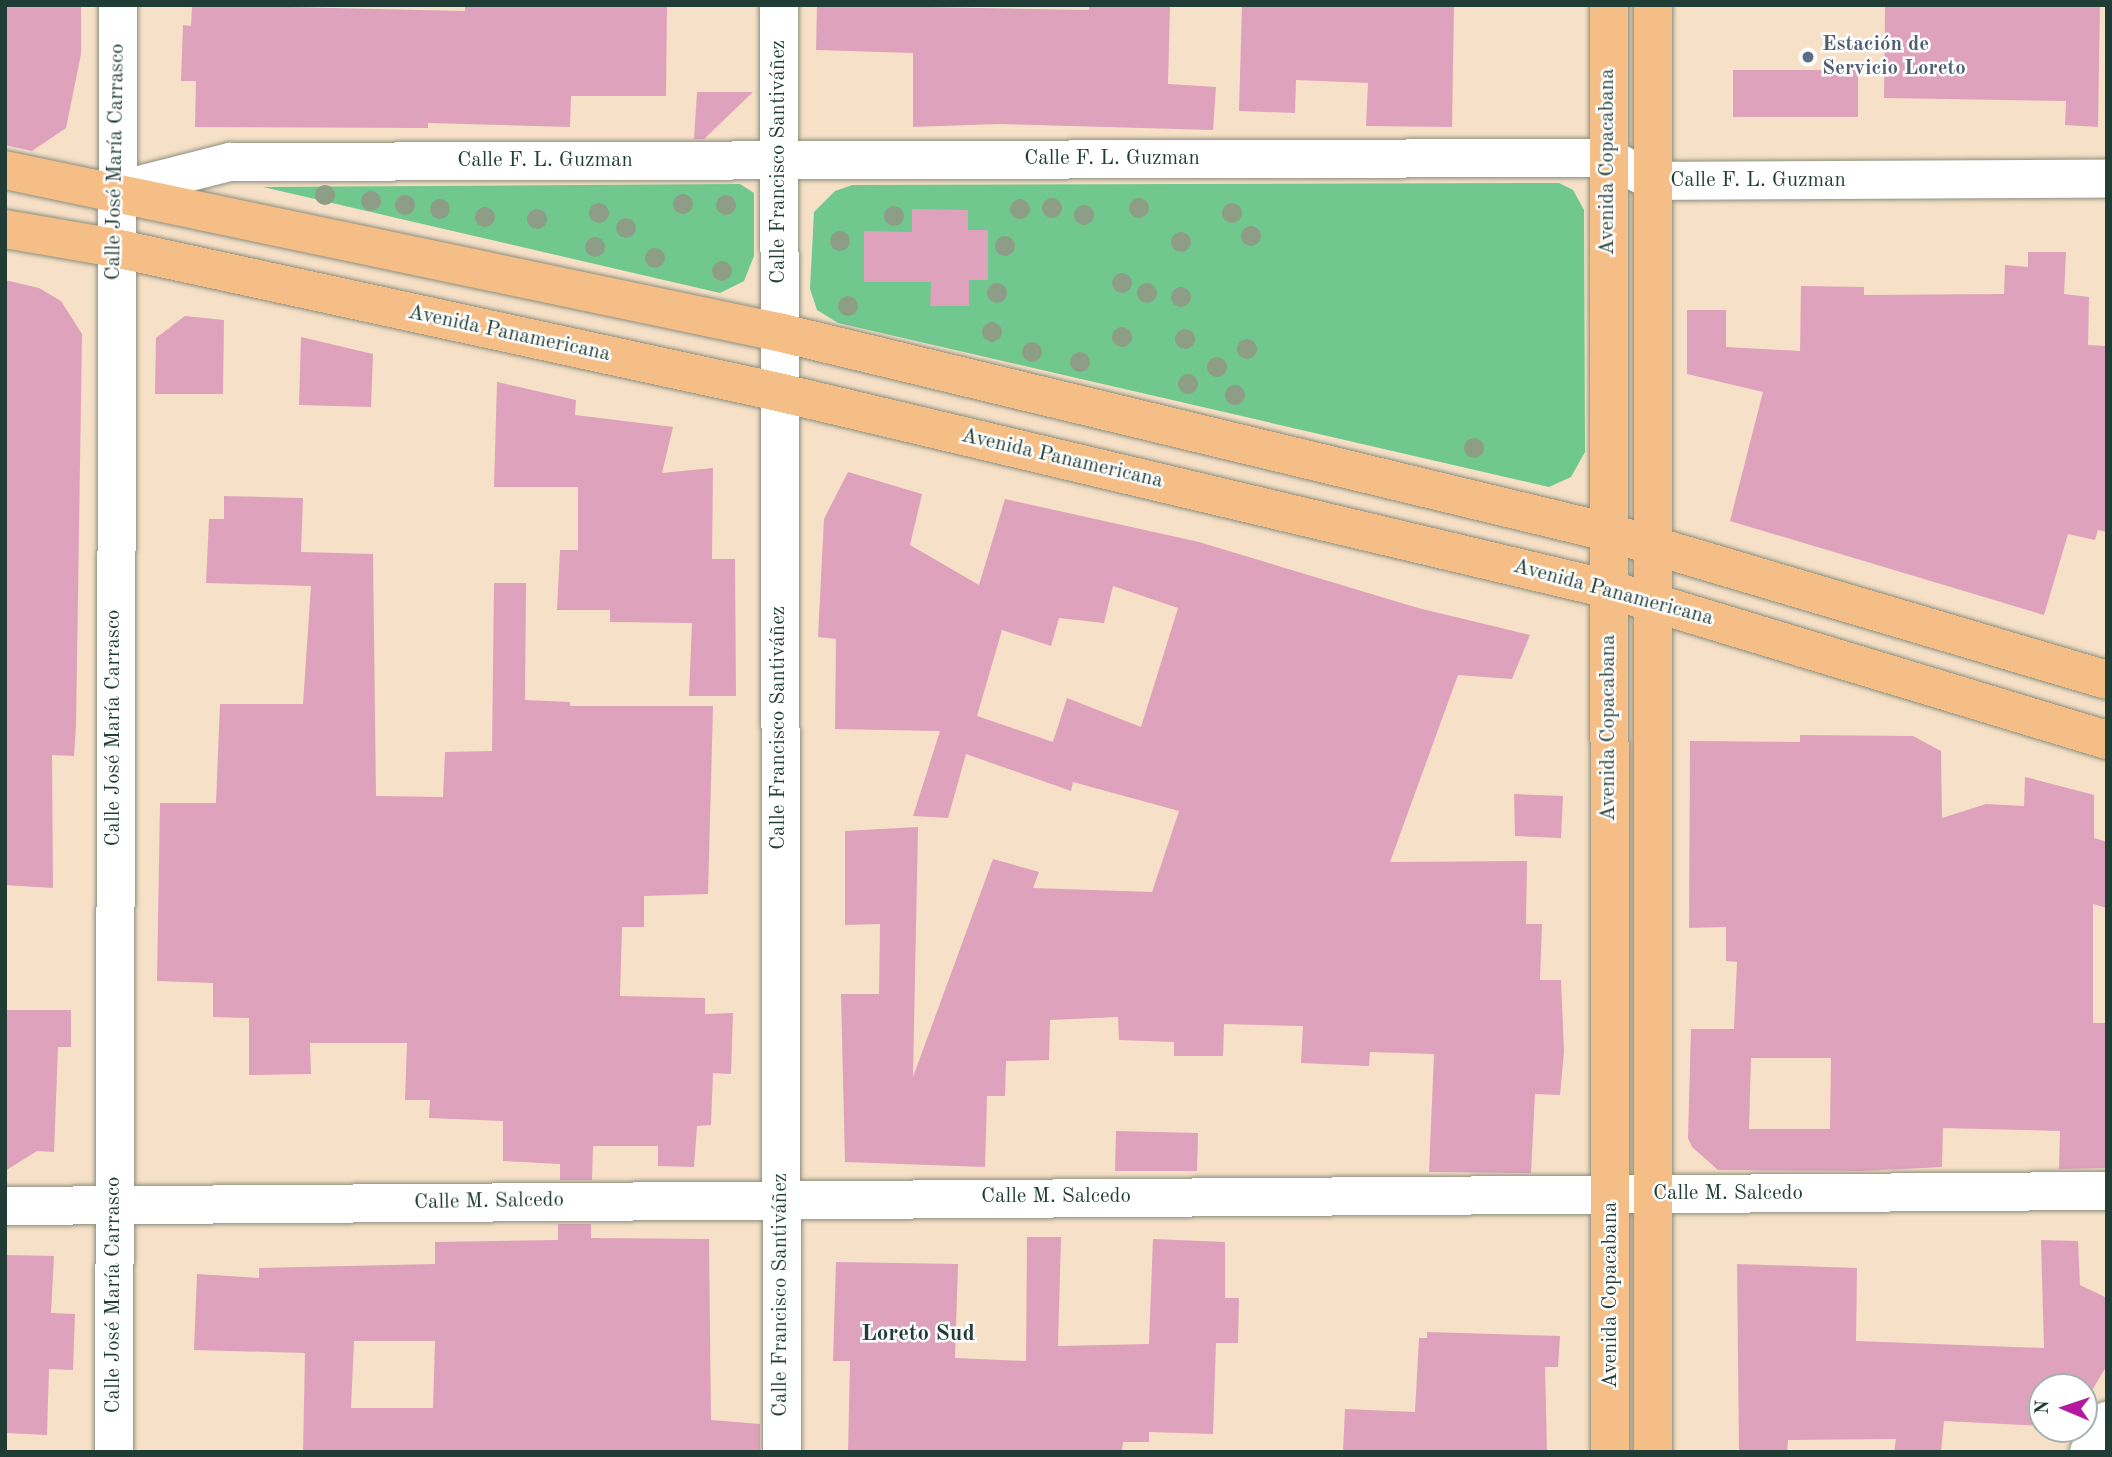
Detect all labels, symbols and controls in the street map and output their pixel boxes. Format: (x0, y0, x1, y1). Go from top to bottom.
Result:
place label: Estación de Servicio Loreto (1822, 32, 1966, 82)
street label: Calle Francisco Santiváñez (766, 40, 792, 284)
street label: Calle José María Carrasco (101, 43, 131, 281)
marker: Estación de Servicio Loreto (1800, 49, 1816, 65)
street label: Avenida Copacabana (1595, 69, 1621, 255)
street label: Calle F. L. Guzman (1024, 146, 1200, 172)
street label: Calle F. L. Guzman (457, 148, 633, 174)
street label: Calle F. L. Guzman (1670, 168, 1846, 194)
street label: Avenida Panamericana (406, 300, 612, 368)
street label: Avenida Panamericana (959, 424, 1165, 494)
street label: Avenida Panamericana (1510, 554, 1716, 632)
street label: Calle Francisco Santiváñez (766, 606, 792, 850)
street label: Calle José María Carrasco (101, 610, 127, 846)
street label: Avenida Copacabana (1596, 635, 1622, 821)
street label: Calle Francisco Santiváñez (768, 1173, 794, 1417)
street label: Calle José María Carrasco (101, 1177, 127, 1413)
street label: Calle M. Salcedo (1653, 1181, 1803, 1207)
street label: Calle M. Salcedo (981, 1184, 1131, 1210)
street label: Calle M. Salcedo (414, 1188, 564, 1216)
street label: Avenida Copacabana (1598, 1202, 1624, 1388)
district label: Loreto Sud (861, 1320, 975, 1348)
north arrow (2028, 1373, 2098, 1443)
text: N (2034, 1400, 2053, 1415)

